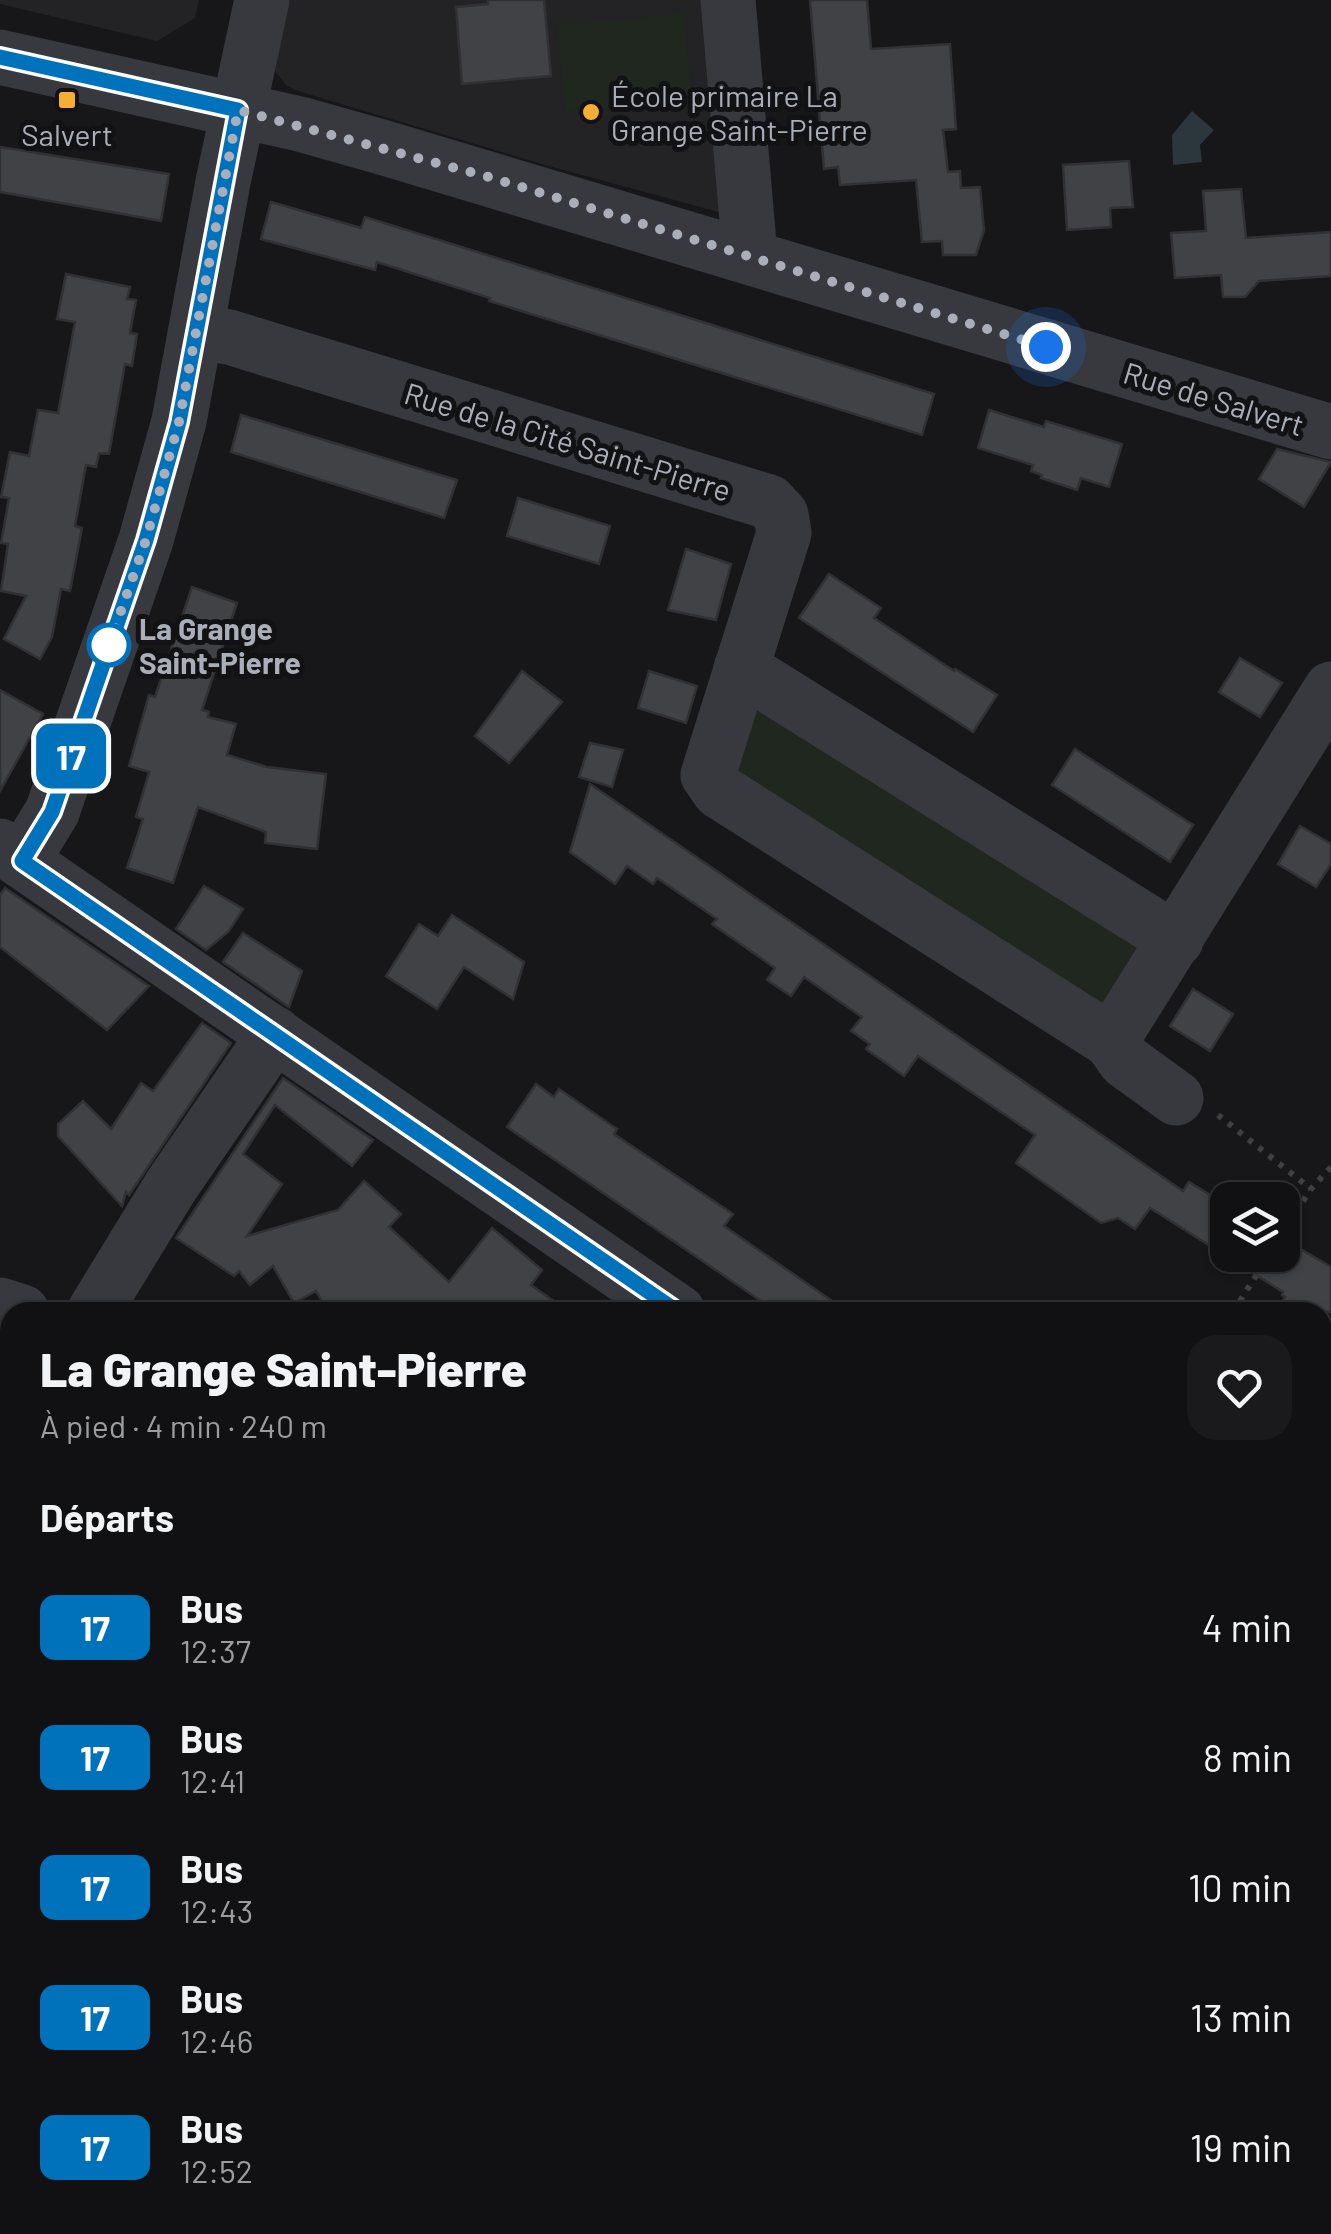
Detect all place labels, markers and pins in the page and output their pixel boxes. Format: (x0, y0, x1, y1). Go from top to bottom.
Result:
place label: École primaire La Grange Saint-Pierre (611, 77, 868, 147)
marker: Salvert (56, 89, 78, 111)
marker: École primaire La Grange Saint-Pierre (580, 101, 602, 123)
place label: Salvert (21, 116, 113, 152)
place label: La Grange Saint-Pierre (139, 610, 301, 680)
marker: La Grange Saint-Pierre (88, 624, 130, 666)

